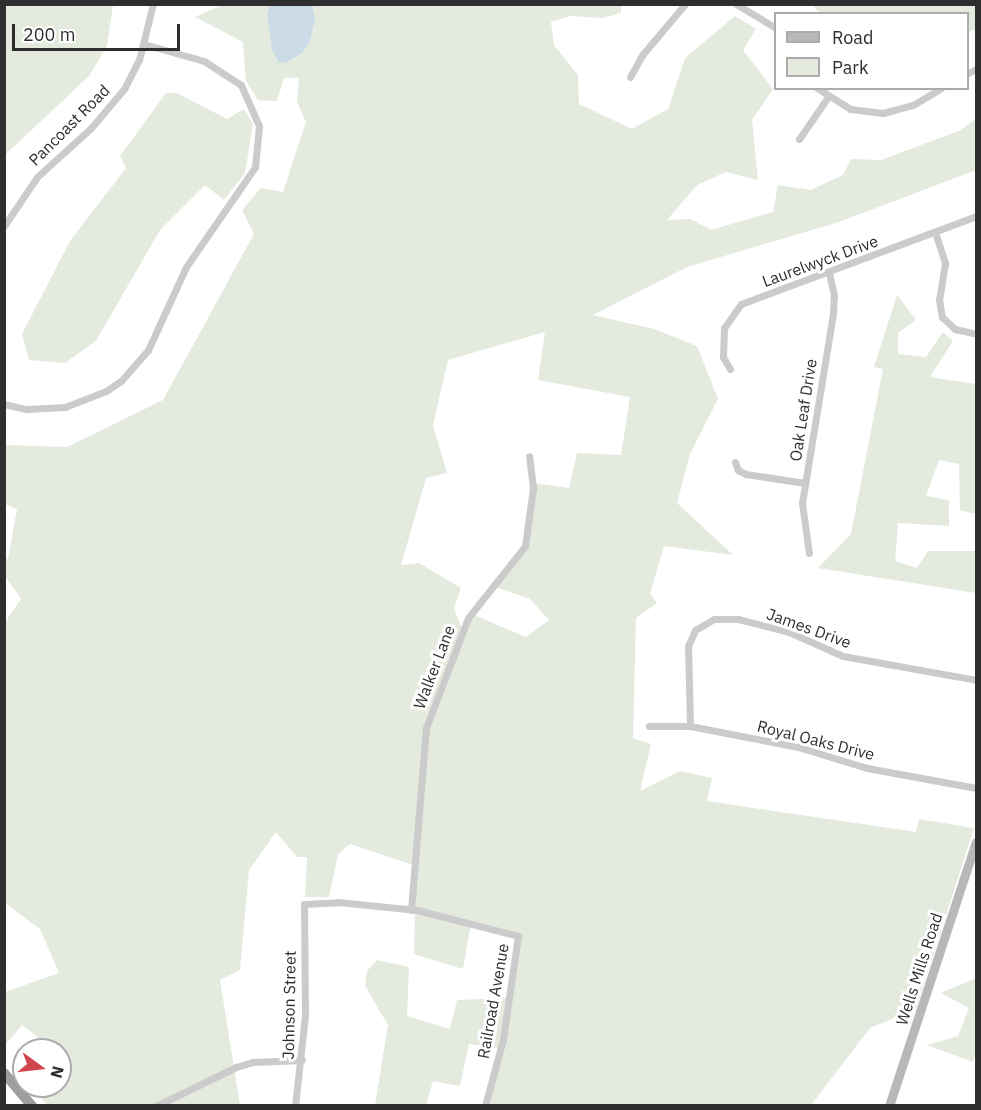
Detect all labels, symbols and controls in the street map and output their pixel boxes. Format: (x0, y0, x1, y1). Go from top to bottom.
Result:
scale bar (15, 12, 183, 50)
legend (774, 12, 969, 90)
text: 200 m (23, 23, 75, 46)
text: Road (832, 26, 873, 49)
text: Park (832, 56, 868, 79)
street label: Pancoast Road (25, 81, 113, 169)
street label: Laurelwyck Drive (759, 231, 881, 291)
street label: Oak Leaf Drive (785, 357, 821, 463)
street label: James Drive (764, 604, 854, 652)
street label: Walker Lane (409, 622, 459, 712)
street label: Royal Oaks Drive (755, 716, 877, 764)
street label: Wells Mills Road (892, 910, 946, 1028)
street label: Railroad Avenue (473, 942, 513, 1060)
street label: Johnson Street (278, 950, 300, 1060)
north arrow (12, 1038, 72, 1098)
text: N (46, 1064, 69, 1080)

